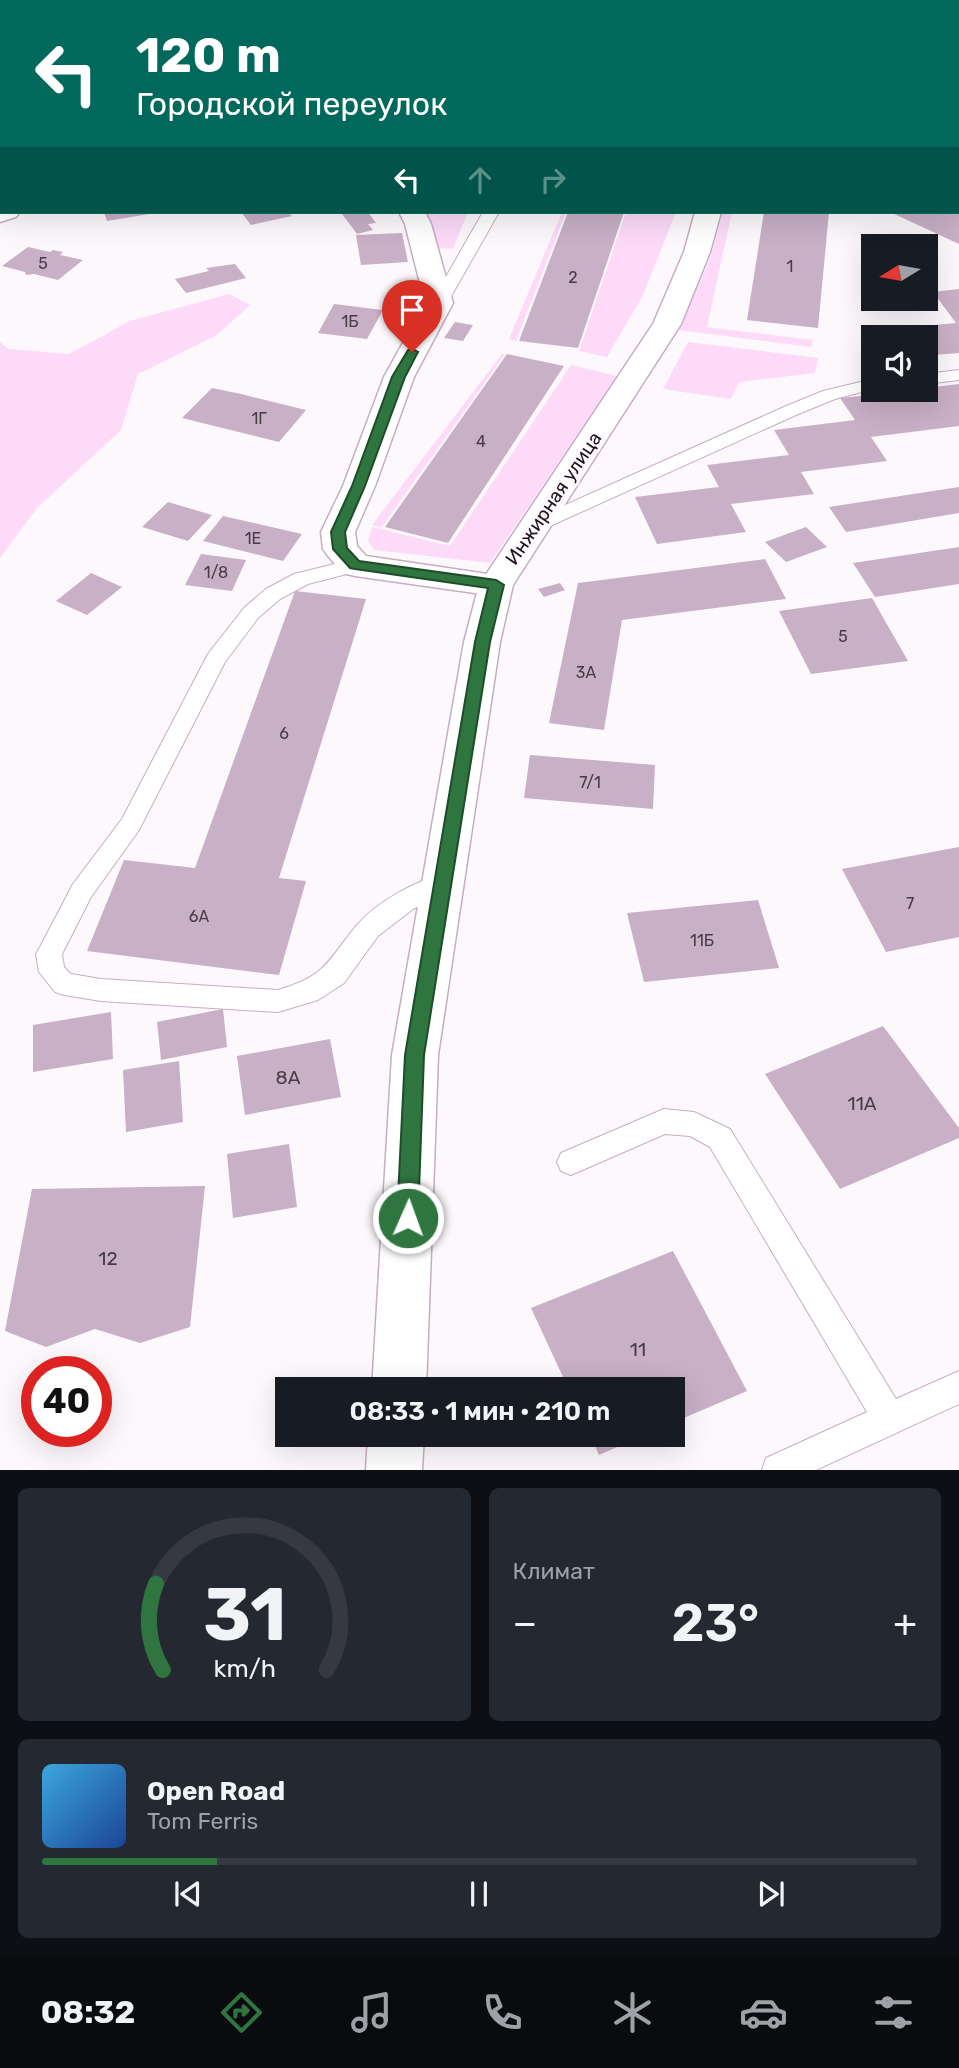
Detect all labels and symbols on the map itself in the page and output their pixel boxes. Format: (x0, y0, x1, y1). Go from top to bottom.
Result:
north arrow (861, 234, 938, 312)
house number: 5 (38, 254, 48, 273)
house number: 1 (787, 257, 793, 276)
house number: 2 (568, 268, 578, 287)
pin (382, 280, 442, 352)
house number: 1Б (341, 312, 359, 331)
house number: 1Г (251, 409, 267, 428)
street label: Инжирная улица (500, 427, 606, 569)
house number: 4 (476, 432, 486, 451)
house number: 1Е (245, 529, 261, 548)
house number: 1/8 (204, 563, 228, 582)
house number: 5 (838, 627, 848, 646)
house number: 3А (576, 663, 596, 682)
house number: 6 (279, 724, 289, 743)
house number: 7/1 (579, 773, 601, 792)
house number: 7 (906, 894, 914, 913)
house number: 6А (189, 907, 209, 926)
house number: 11Б (690, 931, 714, 950)
house number: 8А (276, 1066, 301, 1089)
house number: 11А (848, 1092, 877, 1115)
position arrow (371, 1181, 445, 1255)
house number: 12 (98, 1247, 118, 1270)
house number: 11 (630, 1338, 646, 1361)
speed limit sign: 40 (21, 1356, 112, 1447)

